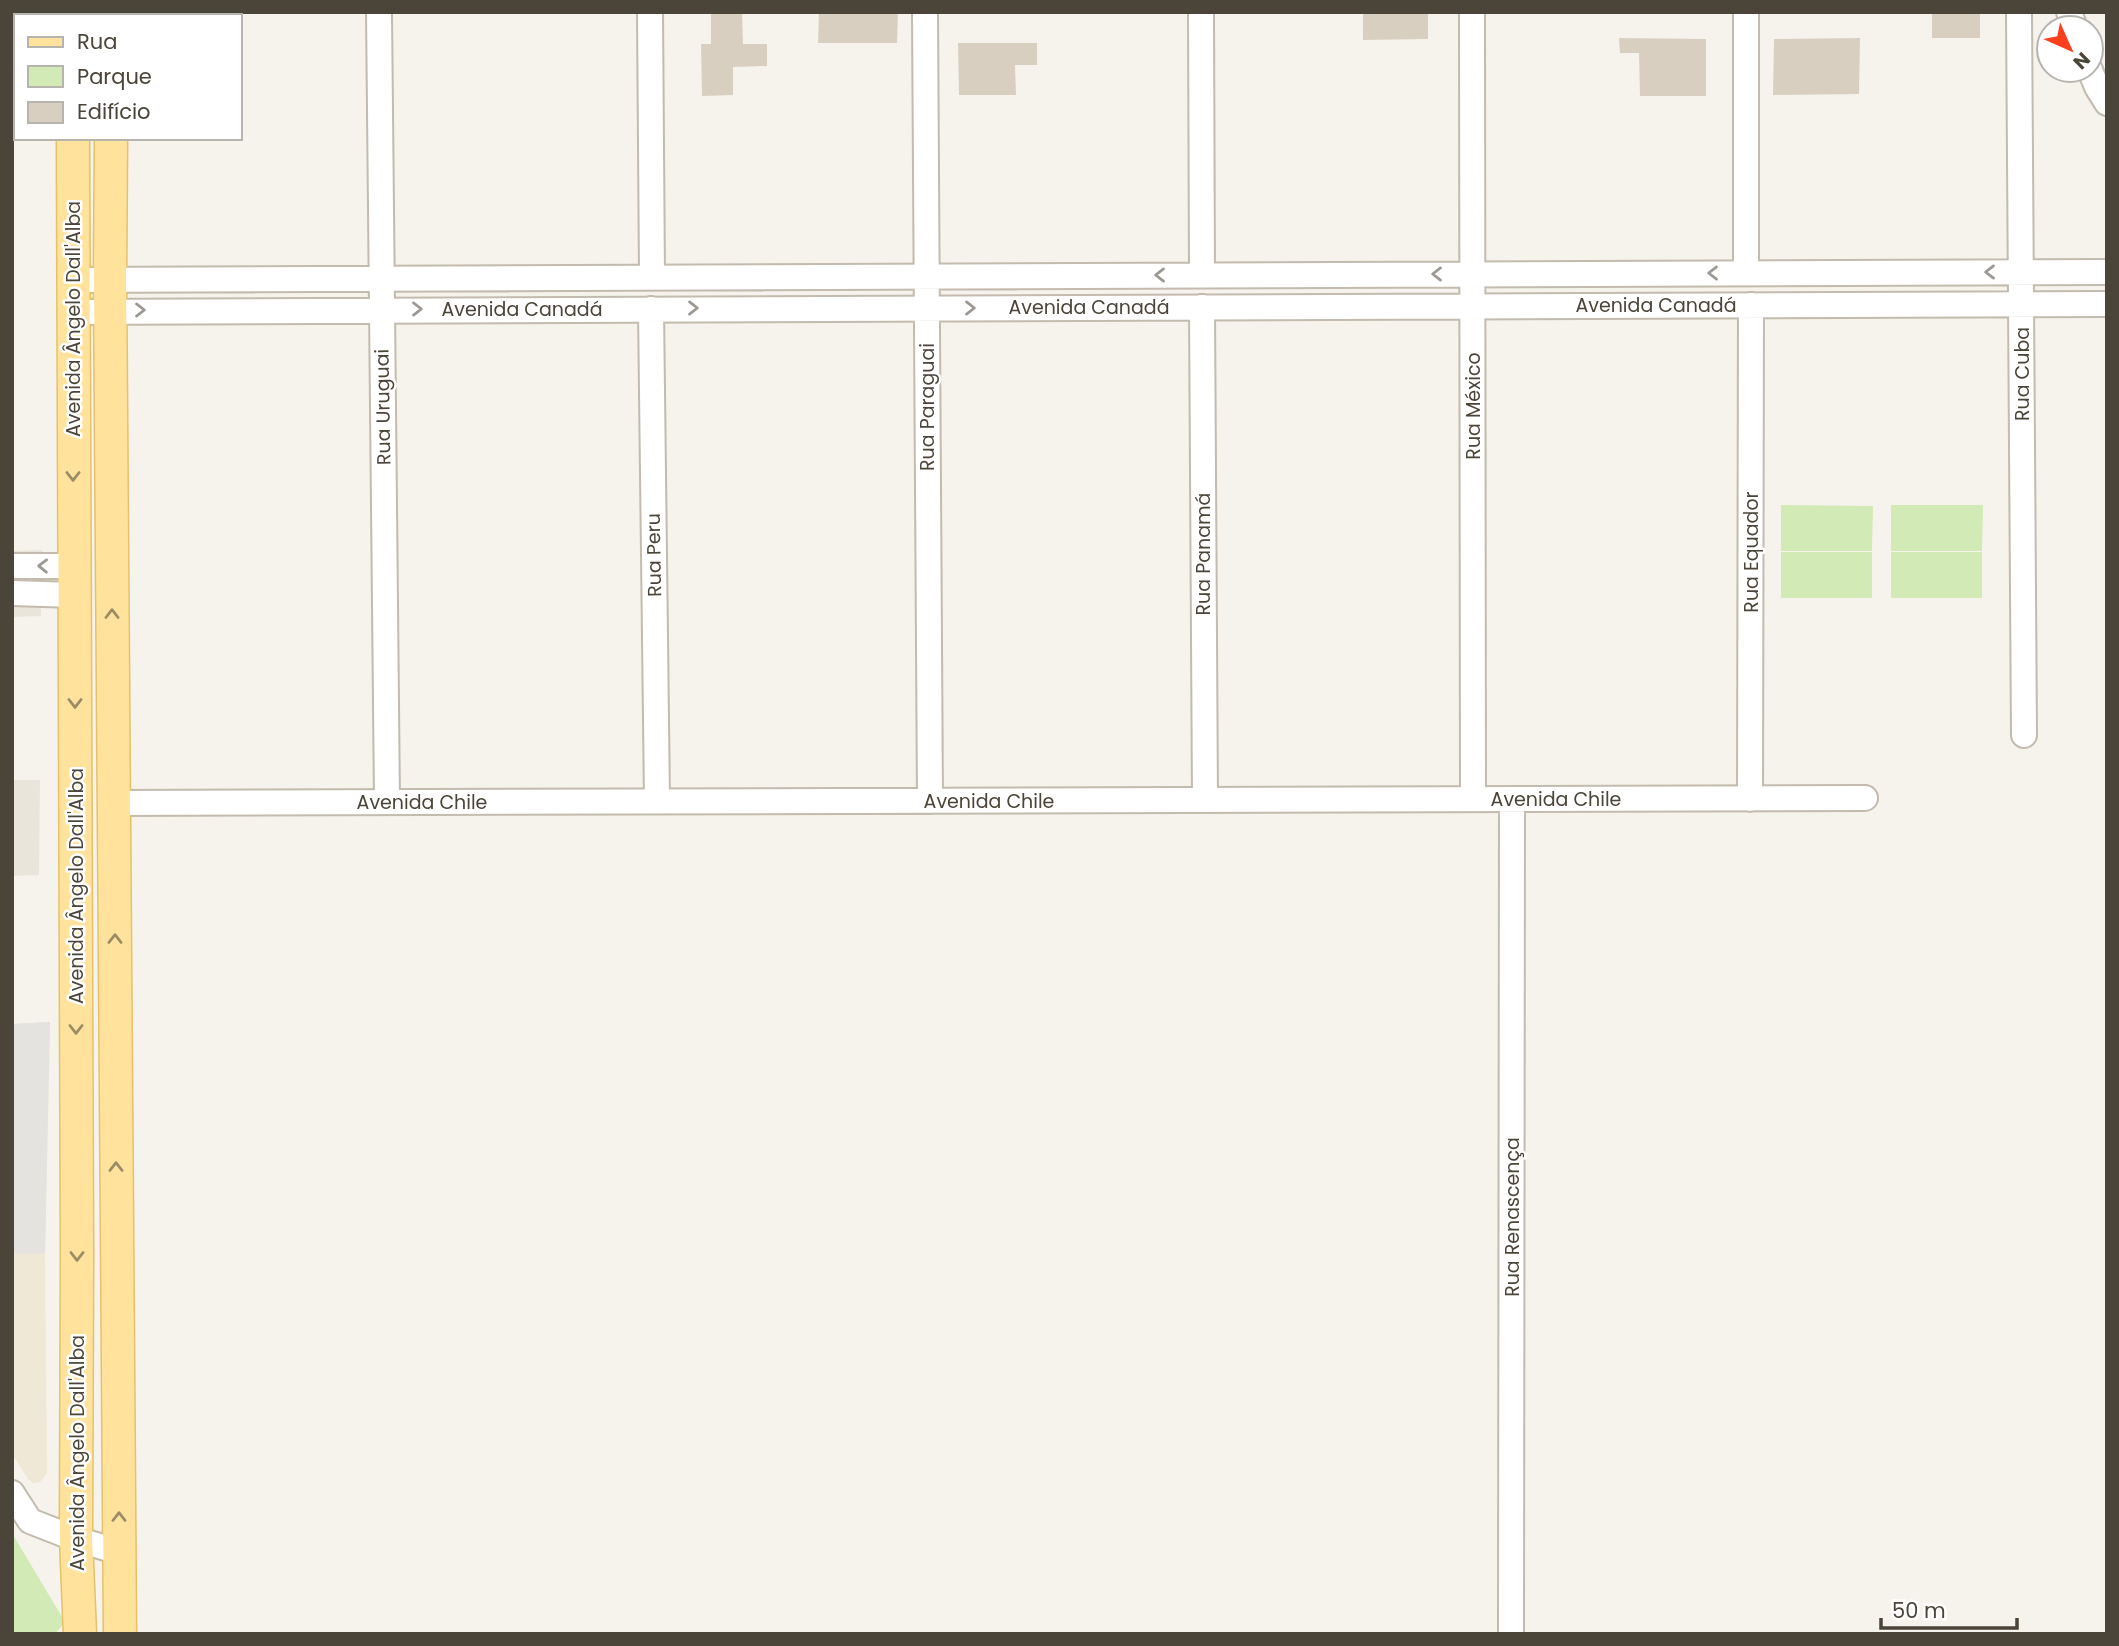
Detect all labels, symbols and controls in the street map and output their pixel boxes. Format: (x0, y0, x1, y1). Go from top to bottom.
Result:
legend (14, 14, 242, 140)
north arrow (2035, 14, 2105, 84)
text: Rua (77, 27, 117, 56)
text: N (2067, 46, 2096, 75)
text: Parque (77, 62, 152, 91)
text: Edifício (77, 97, 151, 126)
street label: Avenida Ângelo Dall'Alba (60, 201, 87, 437)
one-way arrow (1984, 264, 1994, 280)
one-way arrow (1707, 265, 1718, 281)
one-way arrow (1431, 266, 1441, 282)
one-way arrow (1154, 267, 1165, 283)
street label: Avenida Canadá (1575, 292, 1737, 319)
street label: Avenida Canadá (1008, 294, 1170, 321)
street label: Avenida Canadá (441, 296, 603, 323)
one-way arrow (965, 300, 976, 316)
one-way arrow (412, 301, 423, 317)
one-way arrow (688, 301, 699, 316)
one-way arrow (136, 302, 146, 318)
street label: Rua Cuba (2009, 327, 2036, 421)
street label: Rua Paraguai (914, 343, 941, 471)
street label: Rua Uruguai (368, 349, 398, 465)
street label: Rua México (1460, 352, 1487, 460)
one-way arrow (65, 471, 81, 482)
street label: Rua Equador (1738, 491, 1765, 613)
street label: Rua Panamá (1190, 493, 1217, 615)
street label: Rua Peru (640, 513, 668, 597)
one-way arrow (37, 558, 48, 574)
one-way arrow (105, 608, 120, 619)
one-way arrow (67, 699, 83, 709)
street label: Avenida Ângelo Dall'Alba (63, 768, 90, 1004)
street label: Avenida Chile (1491, 786, 1621, 813)
street label: Avenida Chile (924, 788, 1054, 815)
street label: Avenida Chile (357, 789, 487, 816)
one-way arrow (107, 933, 123, 944)
one-way arrow (68, 1024, 84, 1035)
street label: Rua Renascença (1499, 1137, 1526, 1297)
one-way arrow (108, 1161, 124, 1171)
one-way arrow (69, 1252, 85, 1262)
street label: Avenida Ângelo Dall'Alba (64, 1335, 91, 1571)
one-way arrow (111, 1511, 127, 1521)
scale bar (1881, 1586, 2018, 1630)
text: 50 m (1892, 1596, 1946, 1625)

